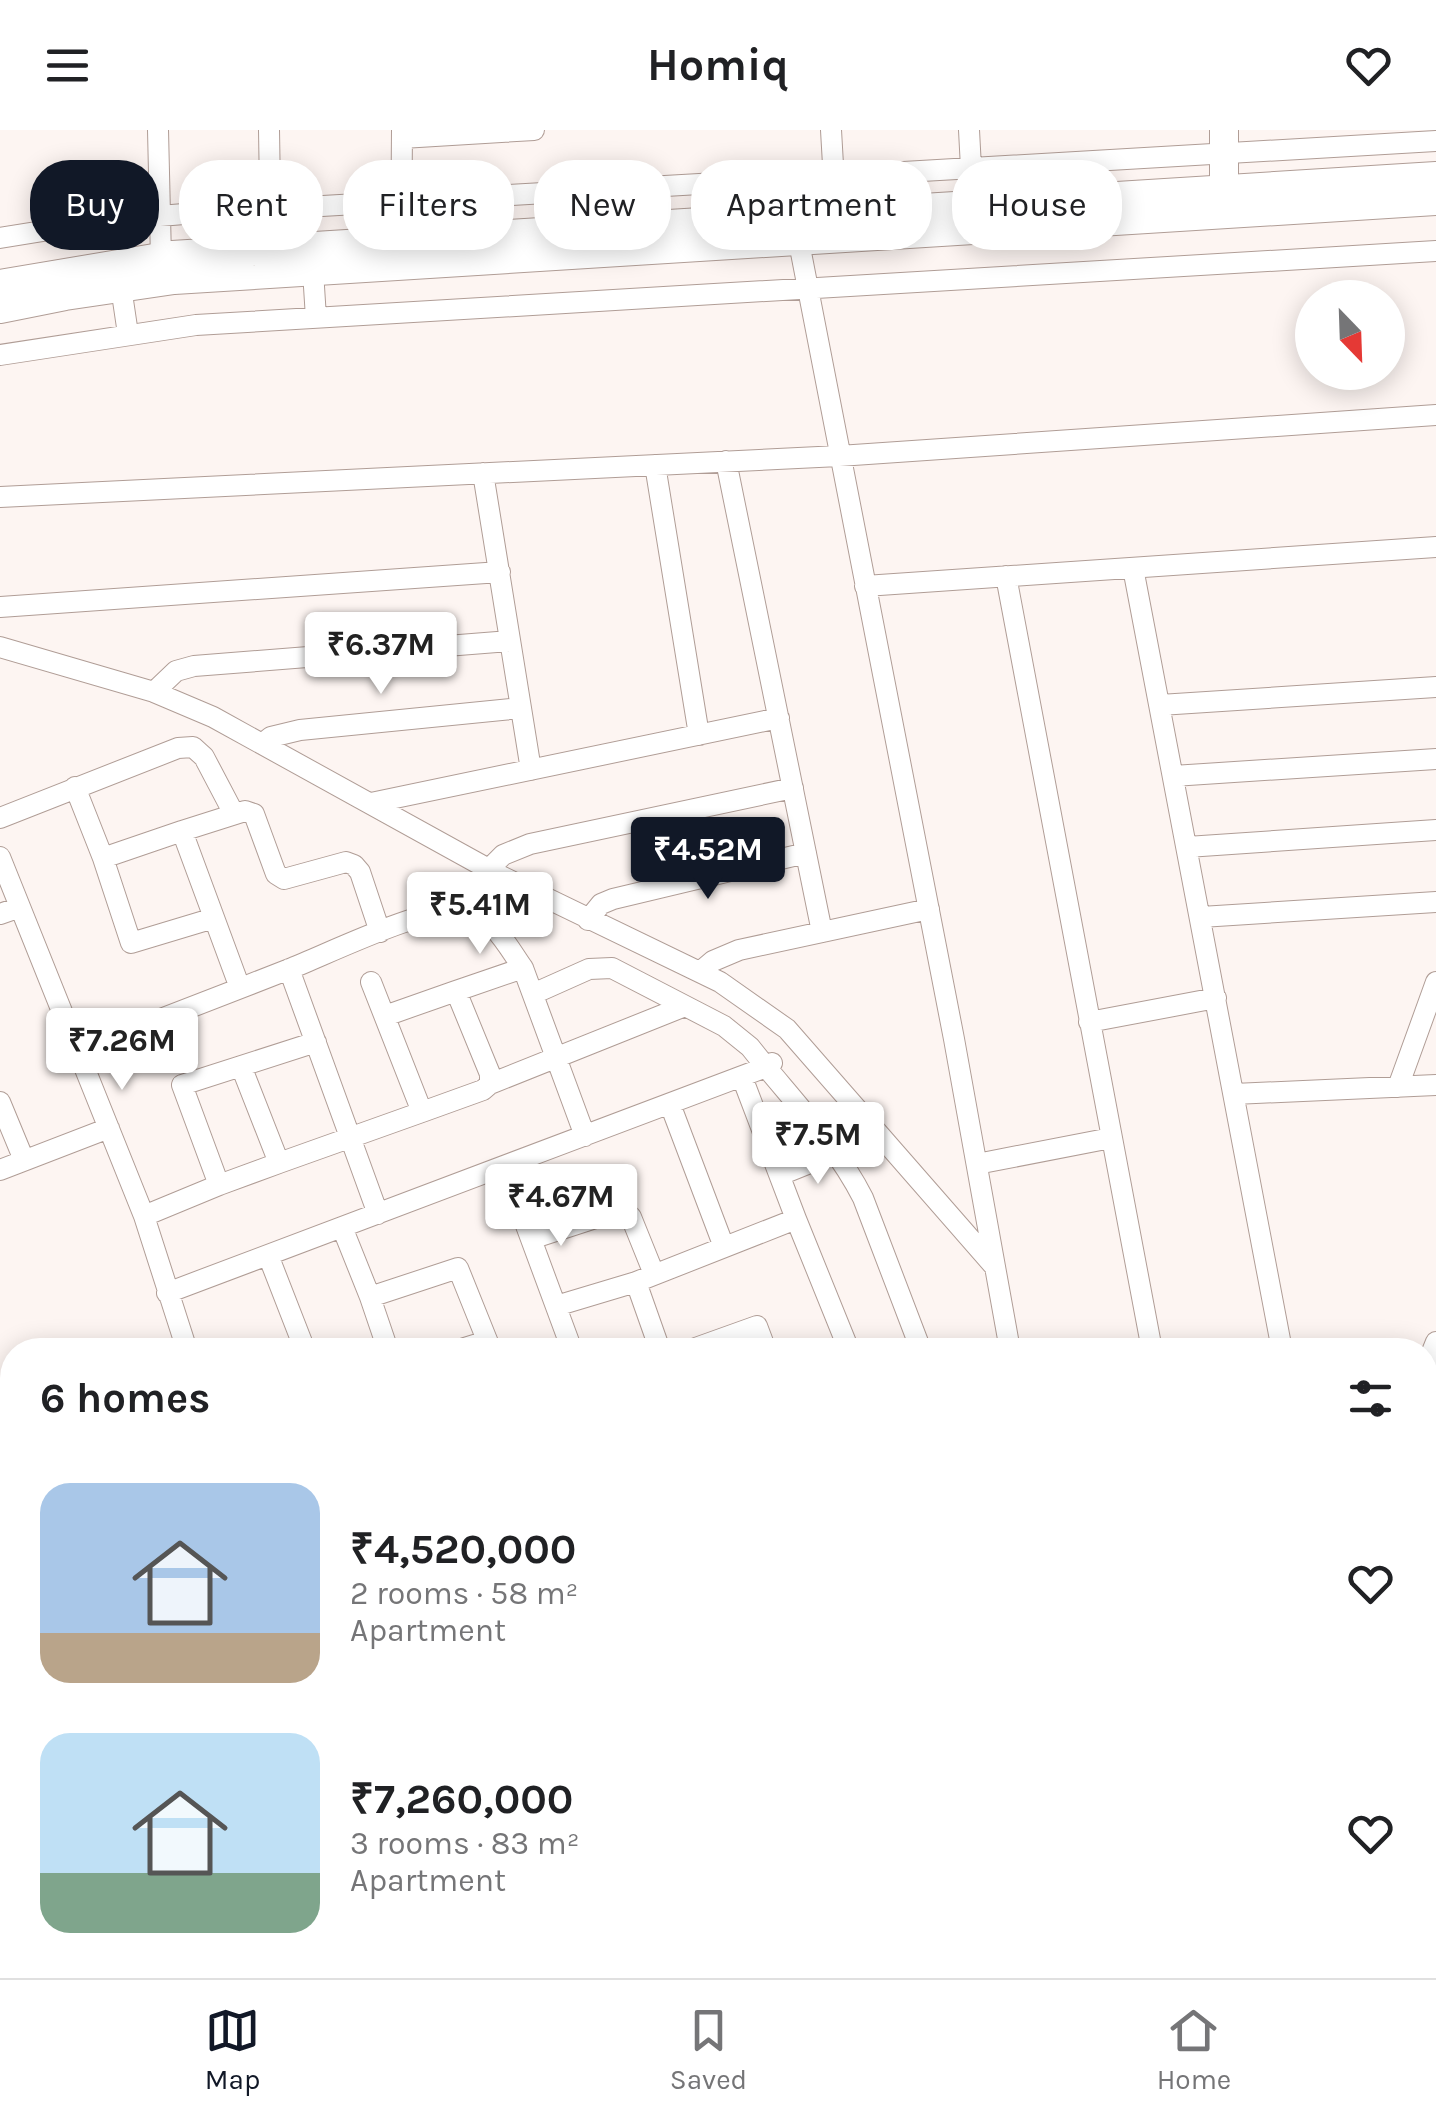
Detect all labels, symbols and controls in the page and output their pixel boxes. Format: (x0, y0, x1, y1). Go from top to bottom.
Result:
icon: menu (40, 38, 95, 93)
icon: heart (1341, 38, 1396, 93)
text: Homiq (647, 39, 789, 91)
chip: Buy (30, 160, 159, 250)
chip: Rent (179, 160, 323, 250)
chip: Filters (343, 160, 514, 250)
chip: New (534, 160, 671, 250)
chip: Apartment (691, 160, 932, 250)
chip: House (952, 160, 1122, 250)
north arrow (1295, 280, 1405, 390)
map controls (1295, 280, 1405, 390)
pin: ₹6.37M (300, 612, 462, 697)
text: ₹6.37M (327, 626, 435, 663)
pin: ₹4.52M (627, 817, 789, 902)
text: ₹4.52M (653, 831, 763, 868)
pin: ₹5.41M (399, 872, 561, 957)
text: ₹5.41M (429, 886, 531, 923)
pin: ₹7.26M (41, 1008, 203, 1093)
text: ₹7.26M (68, 1022, 176, 1059)
pin: ₹7.5M (748, 1102, 888, 1187)
text: ₹7.5M (774, 1116, 862, 1153)
pin: ₹4.67M (480, 1164, 642, 1249)
text: ₹4.67M (507, 1178, 615, 1215)
icon: filters (1343, 1371, 1398, 1426)
text: 6 homes (40, 1373, 210, 1423)
icon: home (120, 1523, 240, 1643)
text: ₹4,520,000 (350, 1524, 576, 1574)
icon: heart (1343, 1556, 1398, 1611)
text: 2 rooms · 58 m² (350, 1575, 578, 1612)
text: Apartment (350, 1612, 506, 1649)
icon: home (120, 1773, 240, 1893)
text: ₹7,260,000 (350, 1774, 573, 1824)
icon: heart (1343, 1806, 1398, 1861)
text: 3 rooms · 83 m² (350, 1825, 580, 1862)
text: Apartment (350, 1862, 506, 1899)
tab: Map (205, 2003, 260, 2096)
tab: Saved (670, 2003, 747, 2096)
tab: Home (1157, 2003, 1231, 2096)

